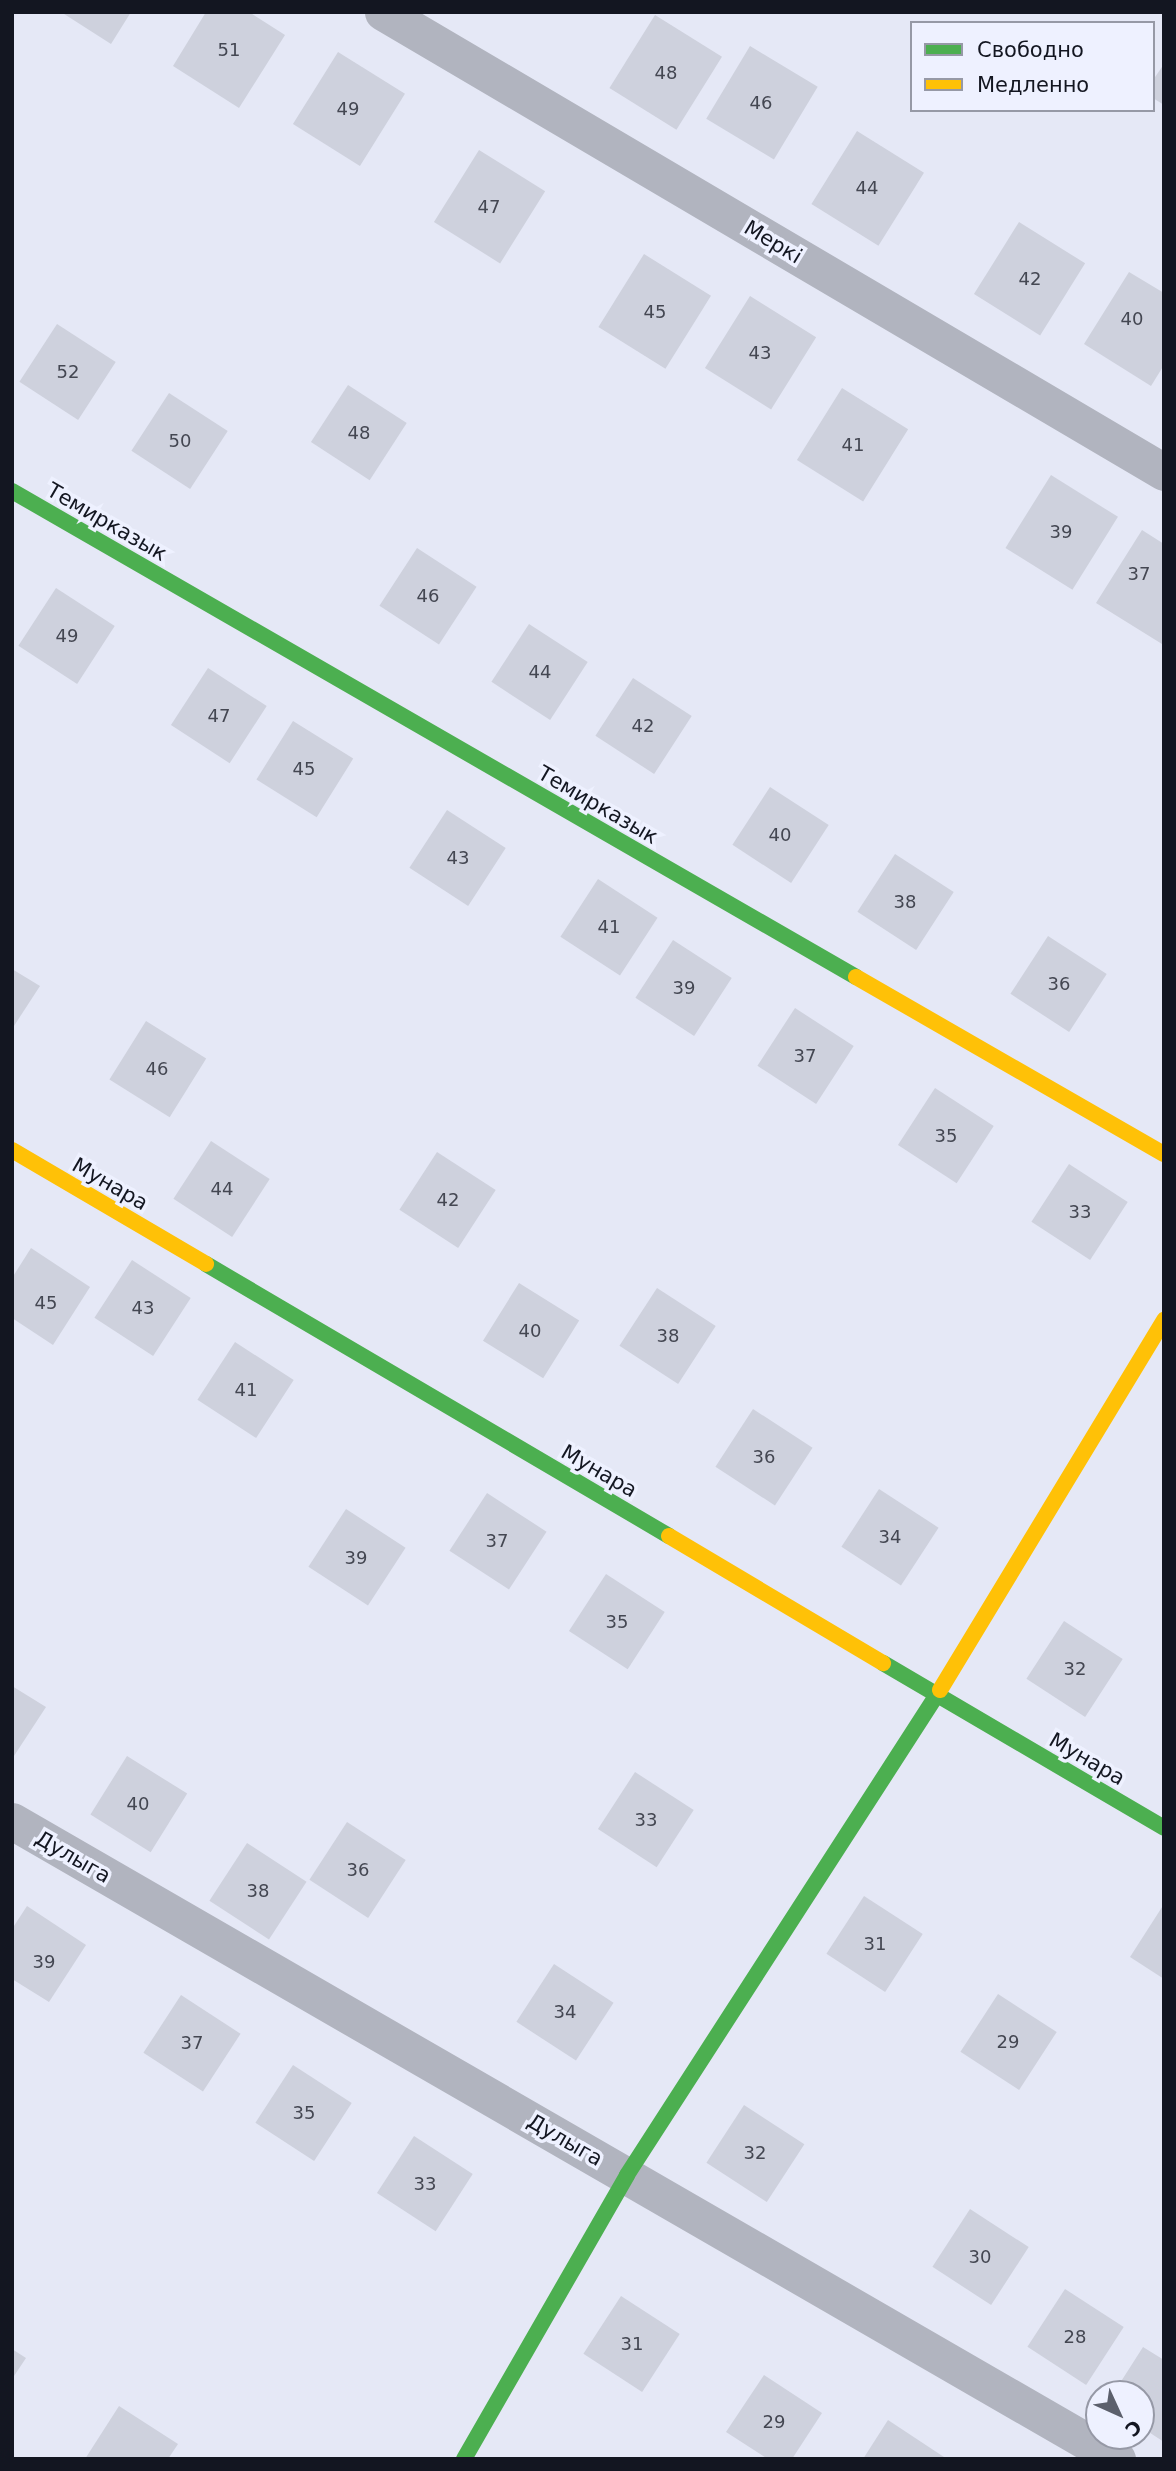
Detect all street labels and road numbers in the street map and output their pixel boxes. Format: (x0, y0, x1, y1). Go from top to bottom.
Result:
street label: Меркі (740, 215, 806, 269)
street label: Темирказык (42, 477, 172, 567)
street label: Темирказык (533, 760, 663, 850)
street label: Мунара (68, 1152, 152, 1216)
street label: Мунара (557, 1439, 641, 1503)
street label: Мунара (1045, 1727, 1129, 1791)
street label: Дулыга (31, 1825, 115, 1889)
street label: Дулыга (523, 2108, 607, 2172)

